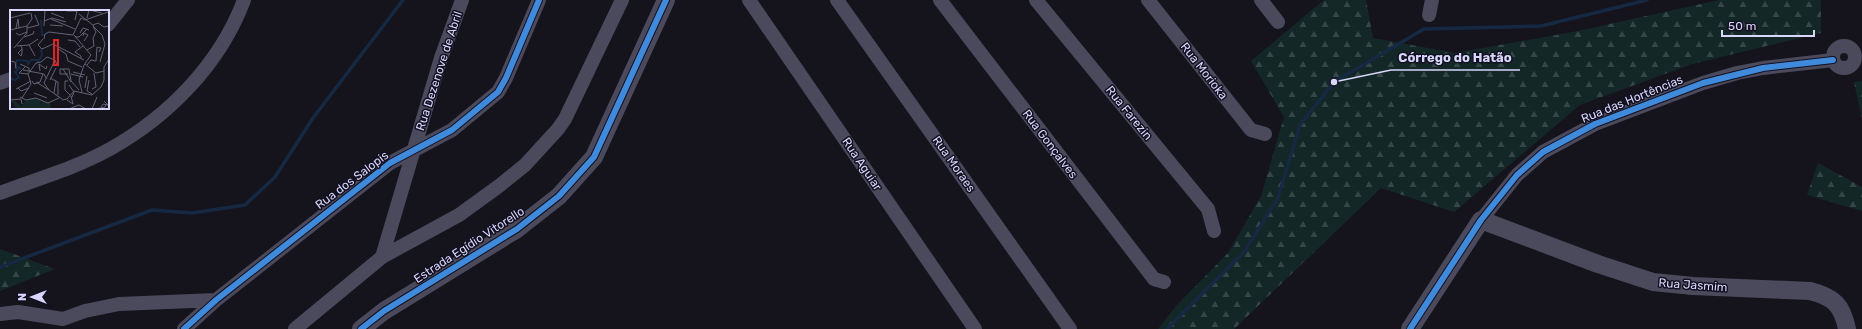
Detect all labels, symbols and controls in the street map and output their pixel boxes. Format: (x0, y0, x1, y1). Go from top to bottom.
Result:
inset map (10, 10, 109, 109)
street label: Rua Dezenove de Abril (413, 10, 465, 132)
scale bar (1722, 12, 1814, 38)
text: 50 m (1728, 19, 1756, 33)
street label: Rua Morioka (1178, 40, 1230, 102)
callout: Córrego do Hatão (1391, 45, 1520, 70)
text: Córrego do Hatão (1398, 50, 1512, 65)
street label: Rua das Hortências (1579, 72, 1685, 126)
street label: Rua Farezin (1103, 83, 1155, 143)
street label: Rua Gonçalves (1020, 107, 1080, 181)
street label: Rua Moraes (930, 133, 978, 195)
street label: Rua Aguiar (839, 135, 885, 193)
street label: Rua dos Salopis (313, 148, 391, 212)
street label: Estrada Egídio Vitorello (411, 204, 527, 286)
street label: Rua Jasmim (1658, 276, 1728, 294)
north arrow (12, 277, 52, 317)
text: N (16, 293, 29, 301)

